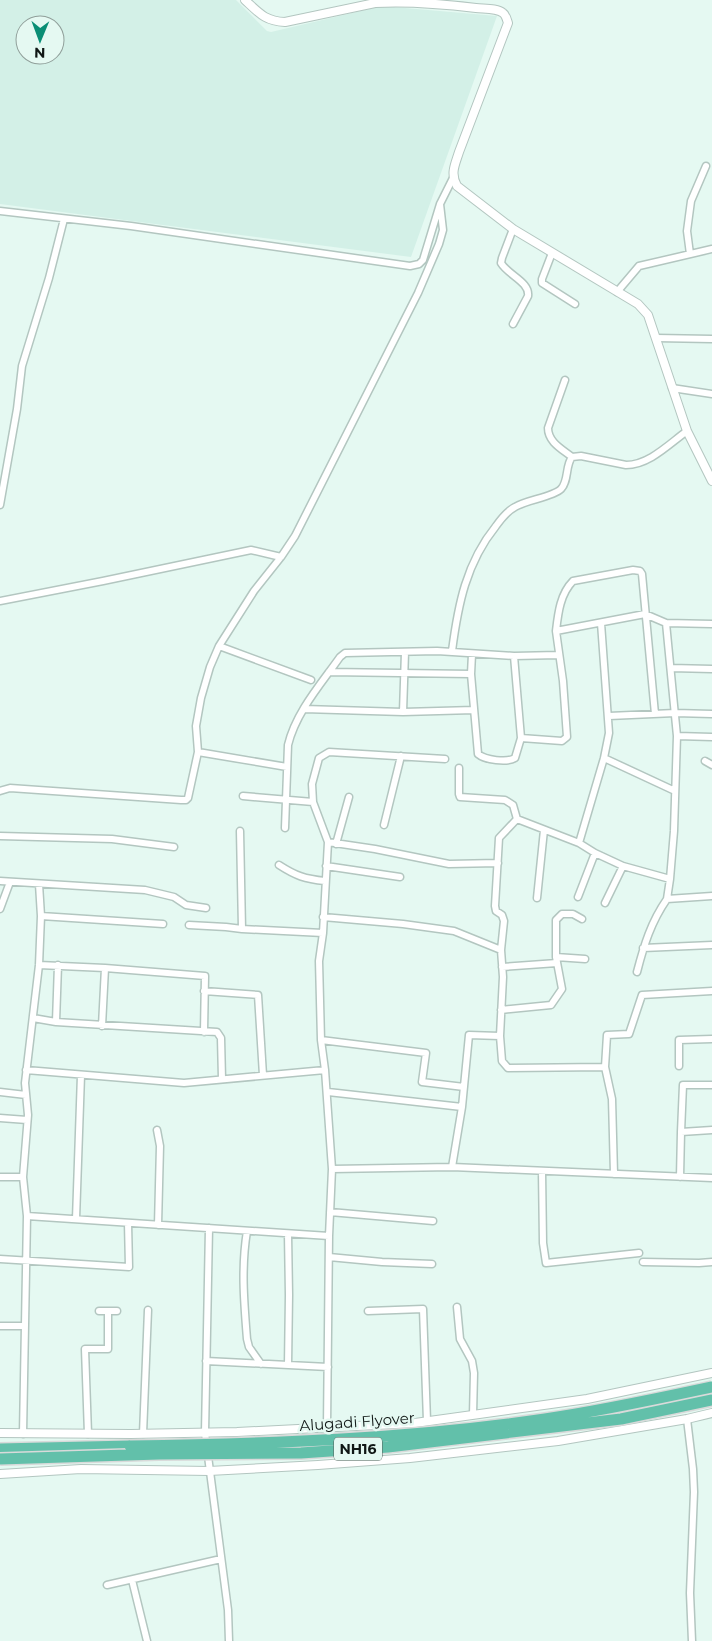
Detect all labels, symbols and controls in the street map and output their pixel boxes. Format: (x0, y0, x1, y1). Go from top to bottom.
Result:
north arrow (15, 15, 65, 65)
text: N (34, 44, 46, 62)
street label: Alugadi Flyover (299, 1408, 415, 1435)
road number: NH16 (334, 1438, 382, 1460)

